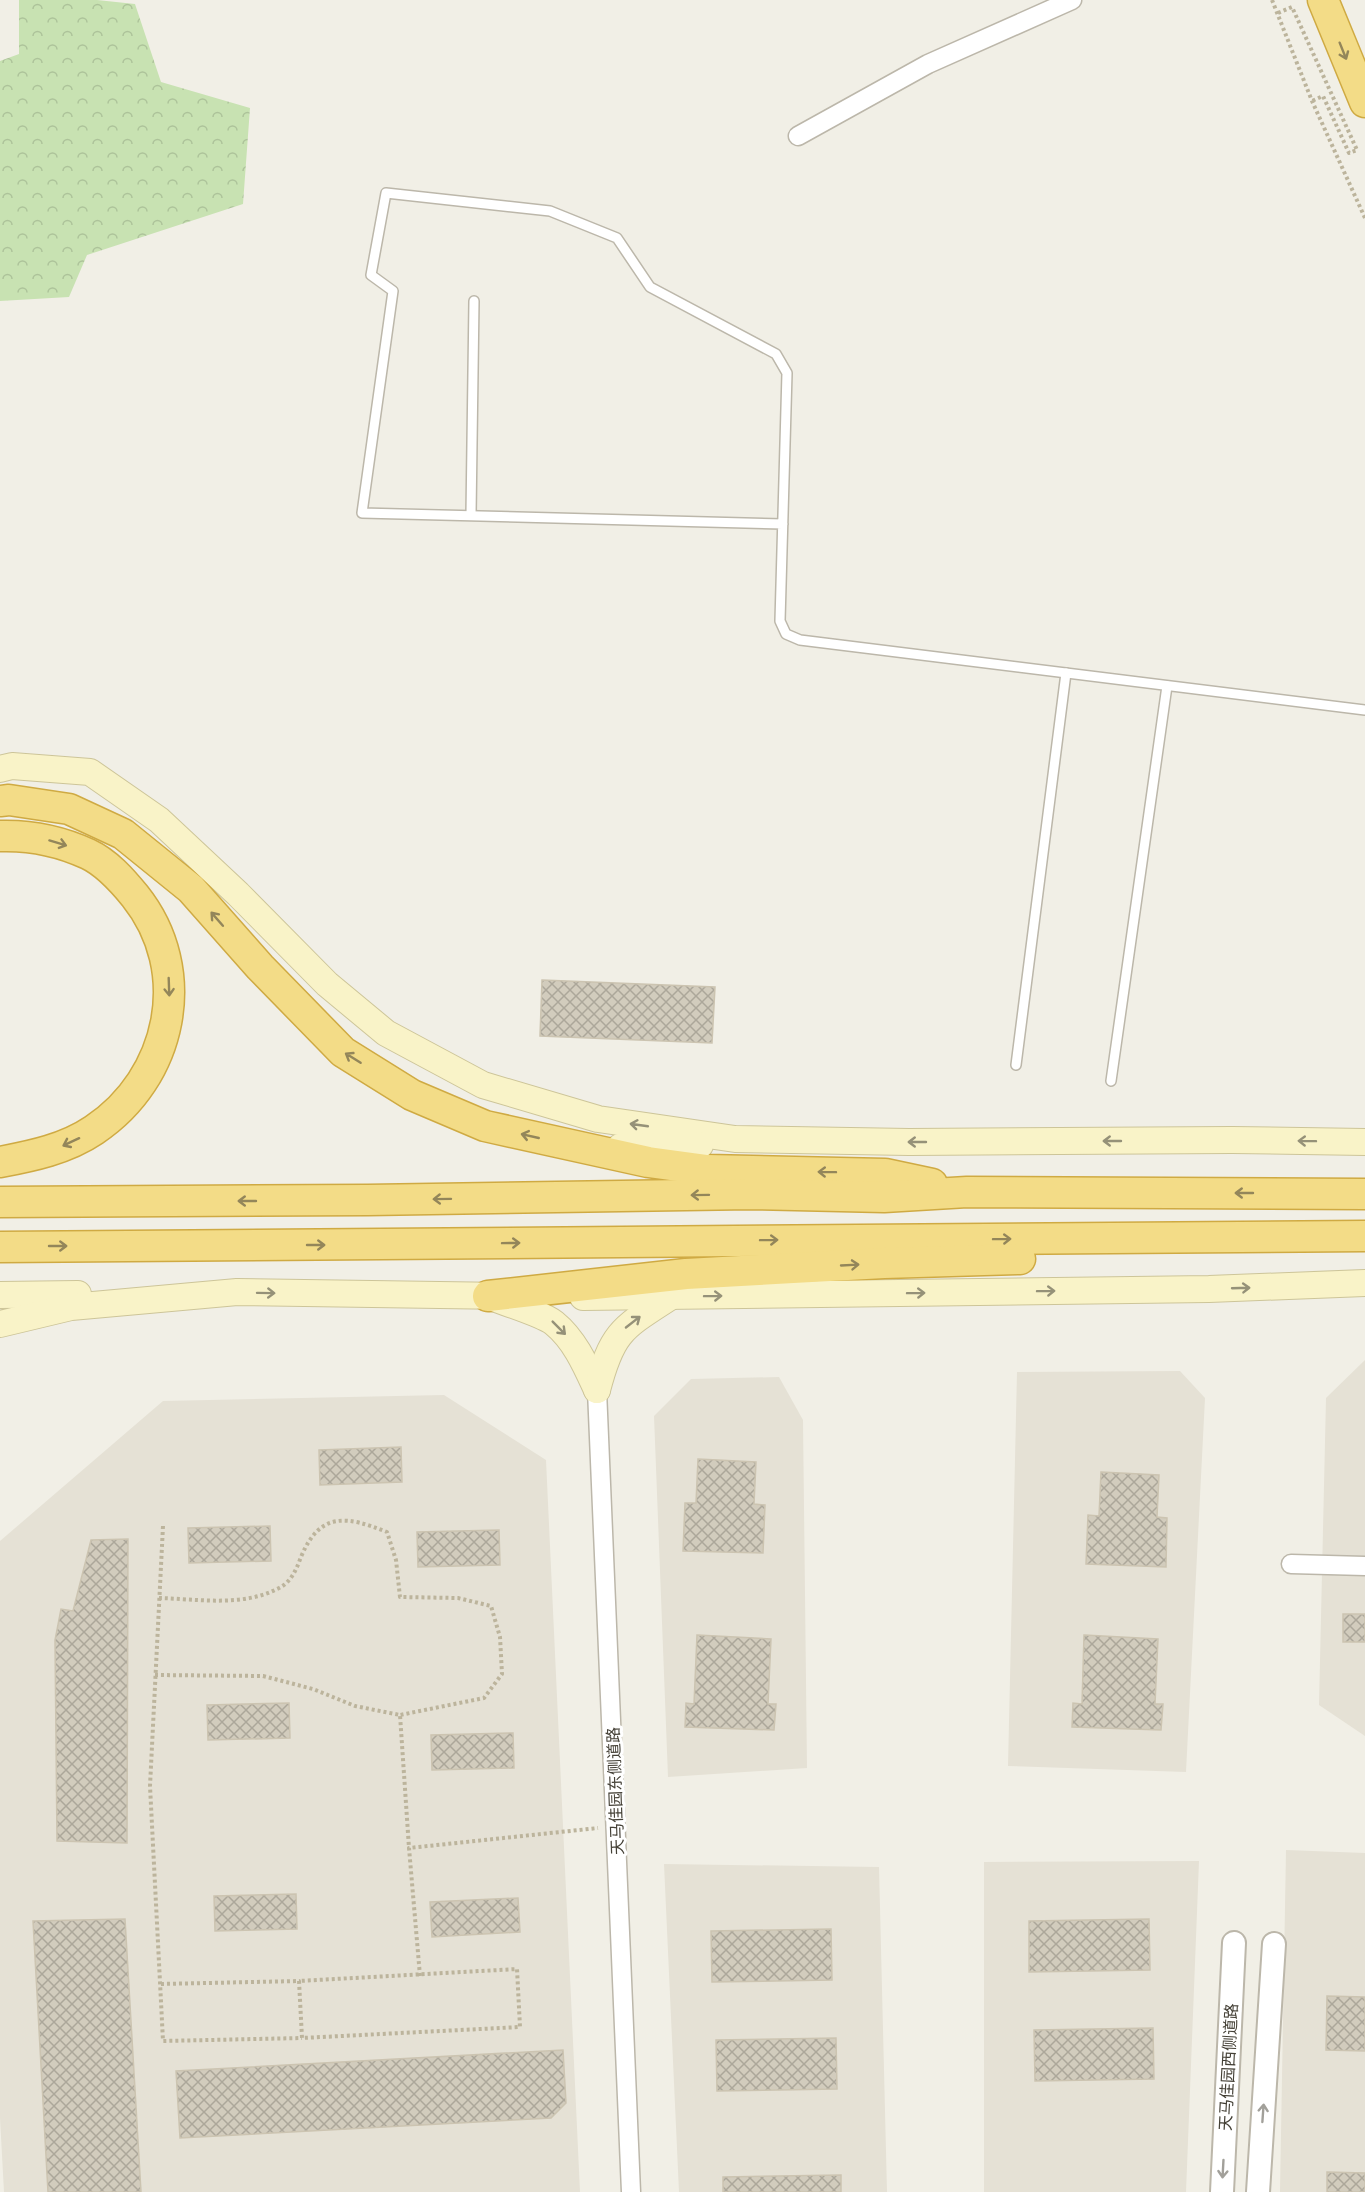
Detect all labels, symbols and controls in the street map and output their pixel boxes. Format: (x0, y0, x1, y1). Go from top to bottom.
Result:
one-way arrow (1338, 41, 1349, 60)
one-way arrow (48, 838, 67, 849)
one-way arrow (210, 912, 224, 927)
one-way arrow (163, 977, 174, 997)
one-way arrow (345, 1052, 362, 1064)
one-way arrow (629, 1120, 649, 1131)
one-way arrow (521, 1130, 540, 1142)
one-way arrow (1102, 1135, 1122, 1147)
one-way arrow (62, 1136, 80, 1148)
one-way arrow (907, 1136, 927, 1148)
one-way arrow (1297, 1136, 1317, 1147)
one-way arrow (817, 1167, 837, 1178)
one-way arrow (1234, 1187, 1254, 1199)
one-way arrow (690, 1189, 710, 1201)
one-way arrow (432, 1193, 452, 1205)
one-way arrow (237, 1195, 257, 1207)
one-way arrow (992, 1234, 1012, 1245)
one-way arrow (759, 1235, 779, 1246)
one-way arrow (501, 1237, 521, 1249)
one-way arrow (306, 1239, 326, 1251)
one-way arrow (48, 1240, 68, 1252)
one-way arrow (839, 1259, 859, 1270)
one-way arrow (1231, 1283, 1251, 1294)
one-way arrow (1036, 1285, 1056, 1297)
one-way arrow (255, 1287, 275, 1299)
one-way arrow (906, 1287, 926, 1299)
one-way arrow (702, 1290, 722, 1302)
one-way arrow (625, 1315, 641, 1328)
one-way arrow (552, 1321, 567, 1336)
street label: 天马佳园东侧道路 (604, 1727, 627, 1855)
street label: 天马佳园西侧道路 (1216, 2003, 1241, 2131)
one-way arrow (1258, 2103, 1269, 2123)
one-way arrow (1218, 2158, 1229, 2178)

